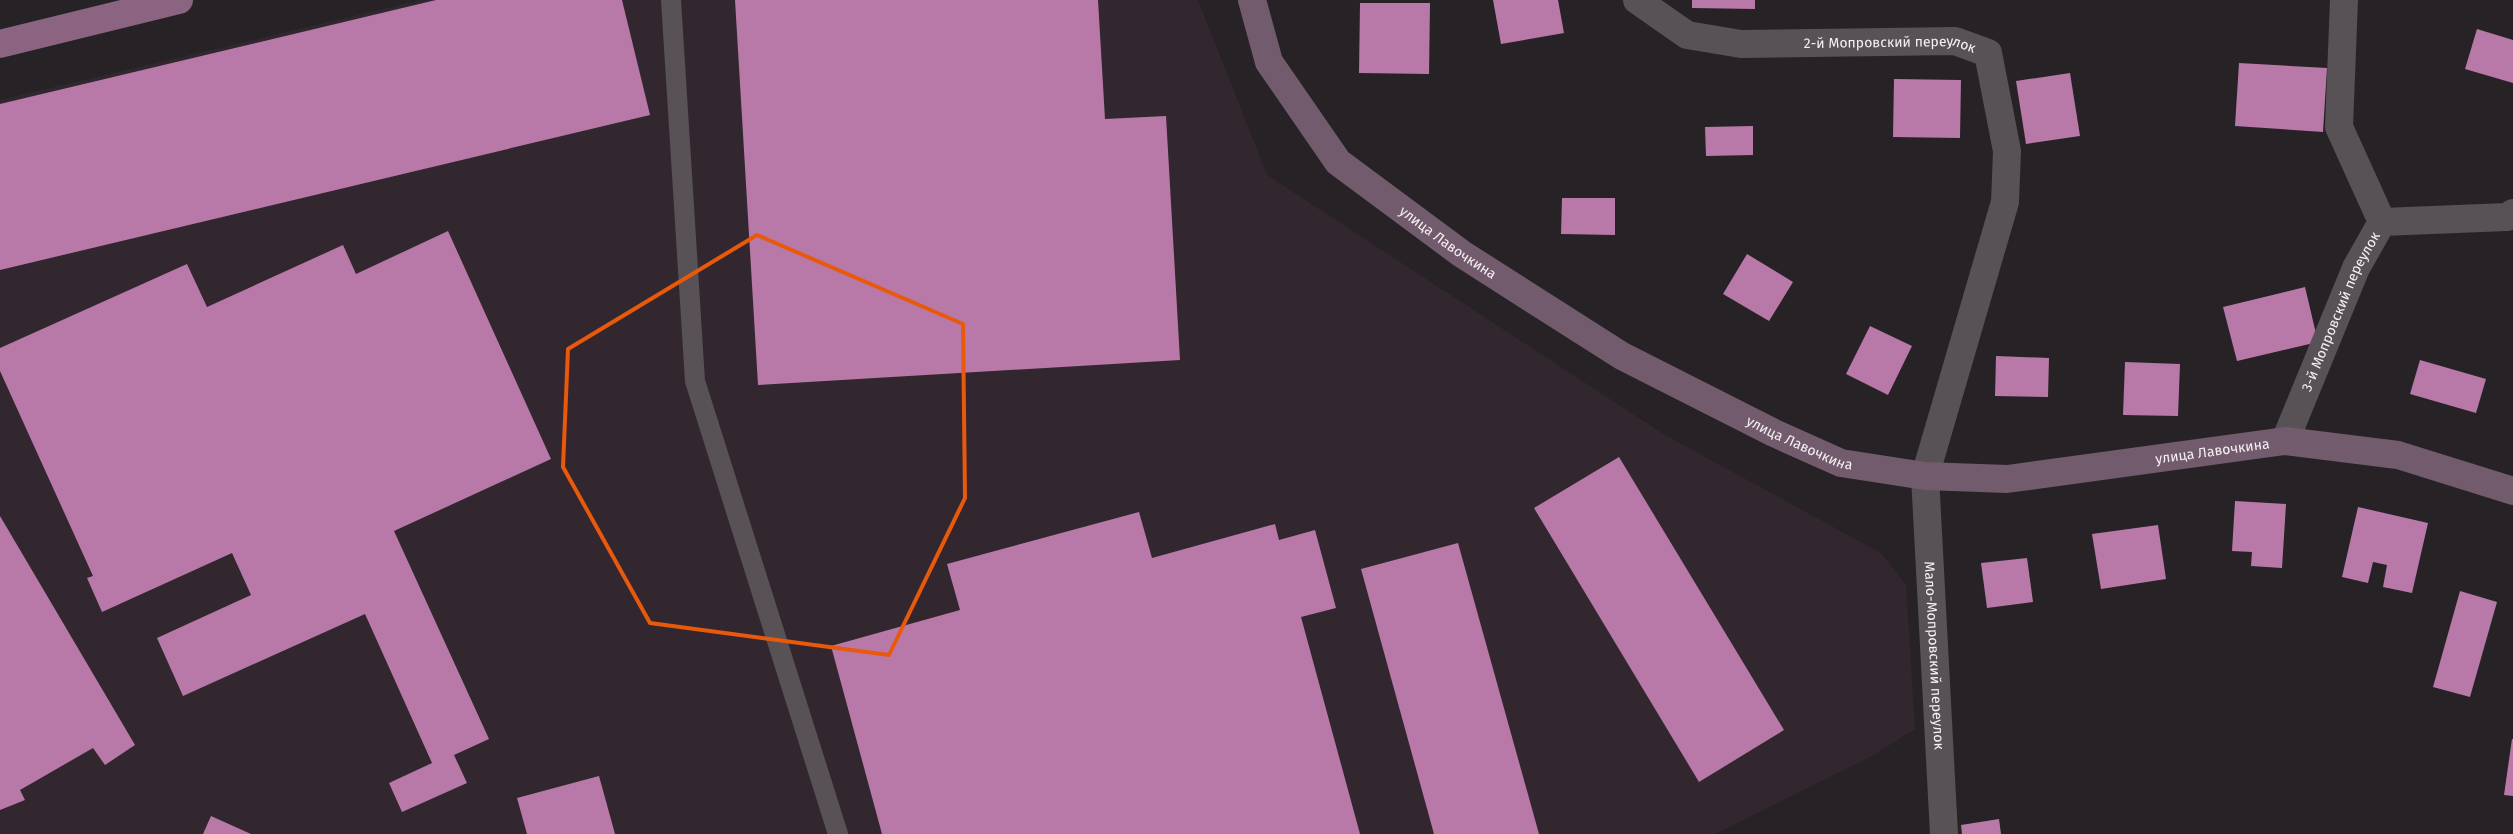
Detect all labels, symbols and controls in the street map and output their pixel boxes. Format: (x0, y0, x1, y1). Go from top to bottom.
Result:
street label: 2-й Мопровский переулок (1804, 33, 1979, 57)
street label: улица Лавочкина (1396, 202, 1499, 283)
street label: 3-й Мопровский переулок (2298, 228, 2384, 394)
street label: улица Лавочкина (1743, 412, 1854, 474)
street label: улица Лавочкина (2154, 435, 2271, 468)
street label: Мало-Мопровский переулок (1921, 561, 1948, 751)

